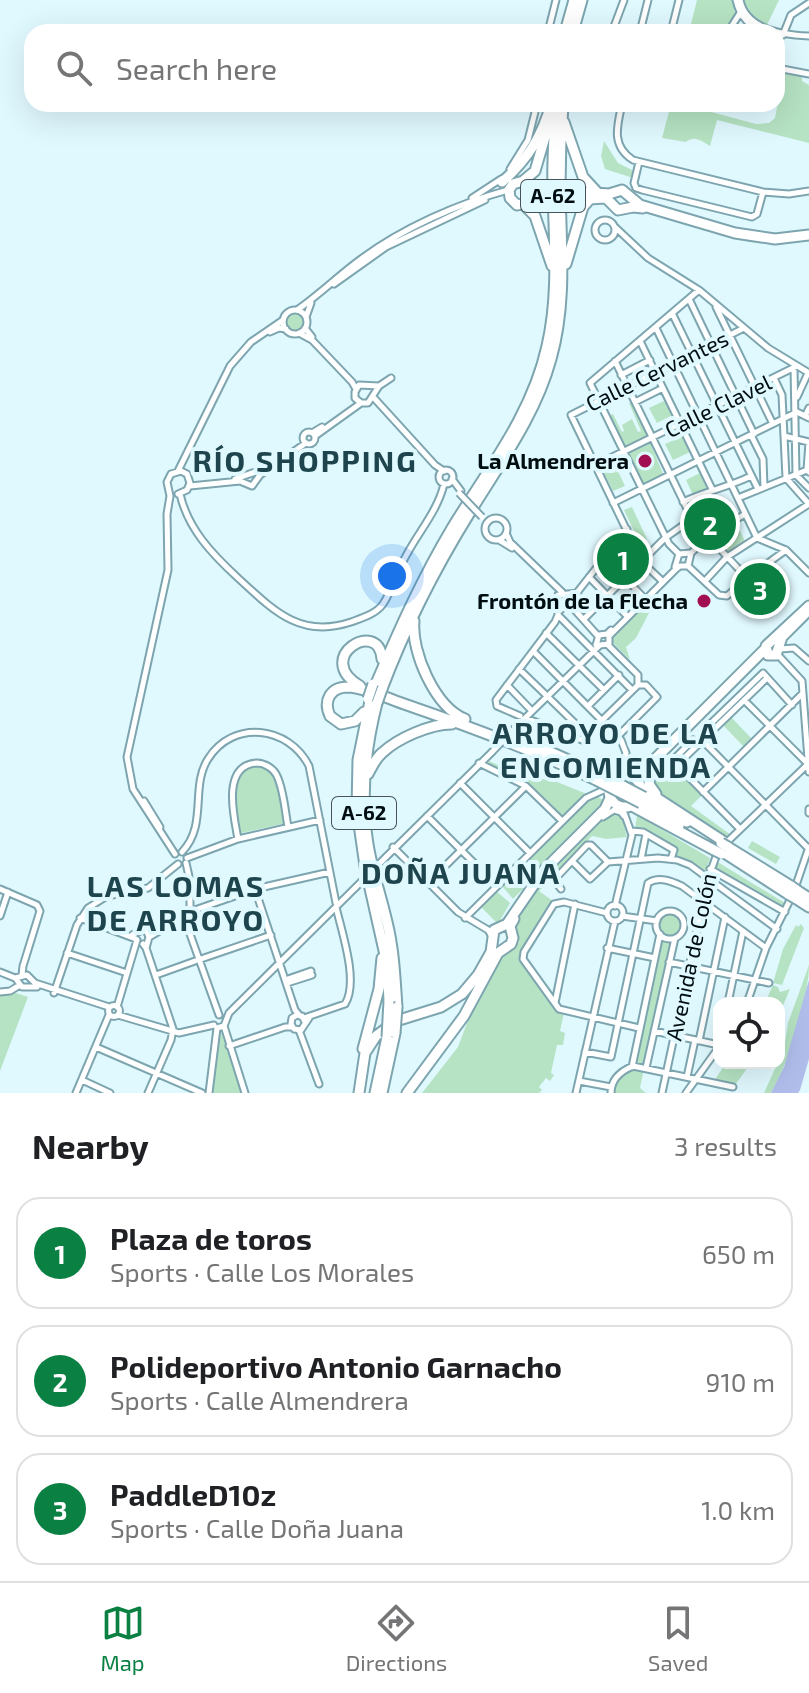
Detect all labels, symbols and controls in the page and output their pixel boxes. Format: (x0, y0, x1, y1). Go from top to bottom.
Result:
search box (24, 24, 785, 112)
icon: search (52, 46, 96, 90)
text: Search here (116, 50, 277, 86)
road number: A-62 (521, 180, 585, 212)
street label: Calle Cervantes (581, 324, 732, 416)
street label: Calle Clavel (660, 368, 776, 442)
district label: RÍO SHOPPING (192, 442, 418, 478)
place label: La Almendrera (477, 447, 629, 473)
marker: La Almendrera (636, 452, 654, 470)
pin: 2 (684, 494, 736, 554)
pin: 1 (597, 529, 649, 589)
your location (372, 556, 412, 596)
pin: 3 (734, 559, 786, 619)
place label: Frontón de la Flecha (477, 587, 688, 613)
marker: Frontón de la Flecha (695, 592, 713, 610)
district label: ARROYO DE LA ENCOMIENDA (492, 714, 720, 784)
road number: A-62 (332, 797, 396, 829)
district label: DOÑA JUANA (361, 854, 561, 890)
district label: LAS LOMAS DE ARROYO (87, 867, 265, 937)
street label: Avenida de Colón (660, 871, 720, 1043)
map controls (713, 997, 785, 1069)
button: locate (713, 997, 785, 1069)
text: Nearby (32, 1125, 149, 1166)
text: 3 results (674, 1130, 777, 1161)
text: Plaza de toros (110, 1220, 312, 1256)
text: 1 (54, 1238, 66, 1269)
text: 650 m (702, 1238, 775, 1269)
text: Sports · Calle Los Morales (110, 1256, 414, 1287)
text: Polideportivo Antonio Garnacho (110, 1348, 562, 1384)
text: 2 (52, 1366, 68, 1397)
text: 910 m (706, 1366, 775, 1397)
text: Sports · Calle Almendrera (110, 1384, 409, 1415)
text: PaddleD10z (110, 1476, 276, 1512)
text: 3 (53, 1494, 67, 1525)
text: 1.0 km (701, 1494, 775, 1525)
text: Sports · Calle Doña Juana (110, 1512, 404, 1543)
tab: Map (101, 1601, 145, 1675)
tab: Directions (346, 1601, 447, 1675)
tab: Saved (648, 1601, 708, 1675)

